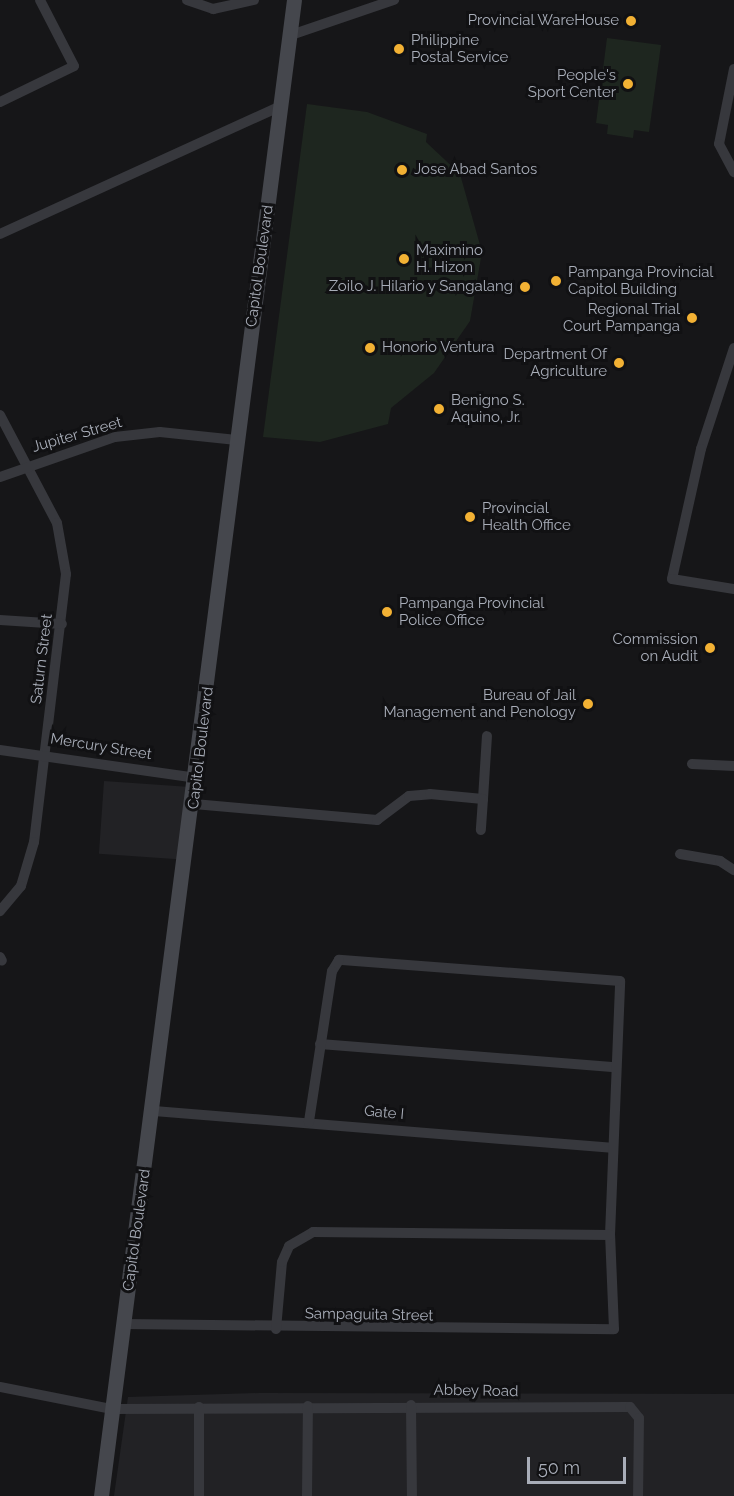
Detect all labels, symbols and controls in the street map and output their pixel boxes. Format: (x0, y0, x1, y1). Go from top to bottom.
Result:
place label: Provincial WareHouse (467, 12, 619, 30)
marker: Provincial WareHouse (624, 14, 638, 28)
place label: Philippine Postal Service (411, 31, 509, 66)
marker: Philippine Postal Service (392, 42, 406, 56)
place label: People's Sport Center (528, 66, 616, 101)
marker: People's Sport Center (621, 77, 635, 91)
place label: Jose Abad Santos (414, 161, 538, 179)
marker: Jose Abad Santos (395, 163, 409, 177)
street label: Capitol Boulevard (242, 204, 278, 328)
place label: Maximino H. Hizon (416, 241, 483, 276)
marker: Maximino H. Hizon (397, 252, 411, 266)
place label: Pampanga Provincial Capitol Building (568, 263, 713, 298)
marker: Pampanga Provincial Capitol Building (549, 274, 563, 288)
place label: Zoilo J. Hilario y Sangalang (327, 278, 513, 296)
marker: Zoilo J. Hilario y Sangalang (518, 280, 532, 294)
place label: Regional Trial Court Pampanga (563, 300, 680, 335)
marker: Regional Trial Court Pampanga (685, 311, 699, 325)
place label: Honorio Ventura (382, 339, 495, 357)
marker: Honorio Ventura (363, 341, 377, 355)
place label: Department Of Agriculture (503, 345, 607, 380)
marker: Department Of Agriculture (612, 356, 626, 370)
place label: Benigno S. Aquino, Jr. (451, 391, 525, 426)
marker: Benigno S. Aquino, Jr. (432, 402, 446, 416)
street label: Jupiter Street (30, 414, 124, 456)
place label: Provincial Health Office (482, 499, 571, 534)
marker: Provincial Health Office (463, 510, 477, 524)
place label: Pampanga Provincial Police Office (399, 594, 544, 629)
marker: Pampanga Provincial Police Office (380, 605, 394, 619)
street label: Saturn Street (28, 613, 56, 705)
place label: Commission on Audit (613, 630, 698, 665)
marker: Commission on Audit (703, 641, 717, 655)
street label: Capitol Boulevard (185, 686, 217, 810)
place label: Bureau of Jail Management and Penology (384, 686, 576, 721)
marker: Bureau of Jail Management and Penology (581, 697, 595, 711)
street label: Mercury Street (49, 730, 153, 764)
street label: Gate I (363, 1102, 405, 1124)
street label: Capitol Boulevard (119, 1168, 155, 1292)
street label: Sampaguita Street (305, 1305, 433, 1325)
street label: Abbey Road (433, 1381, 519, 1401)
scale bar (530, 1445, 629, 1483)
text: 50 m (538, 1457, 580, 1478)

